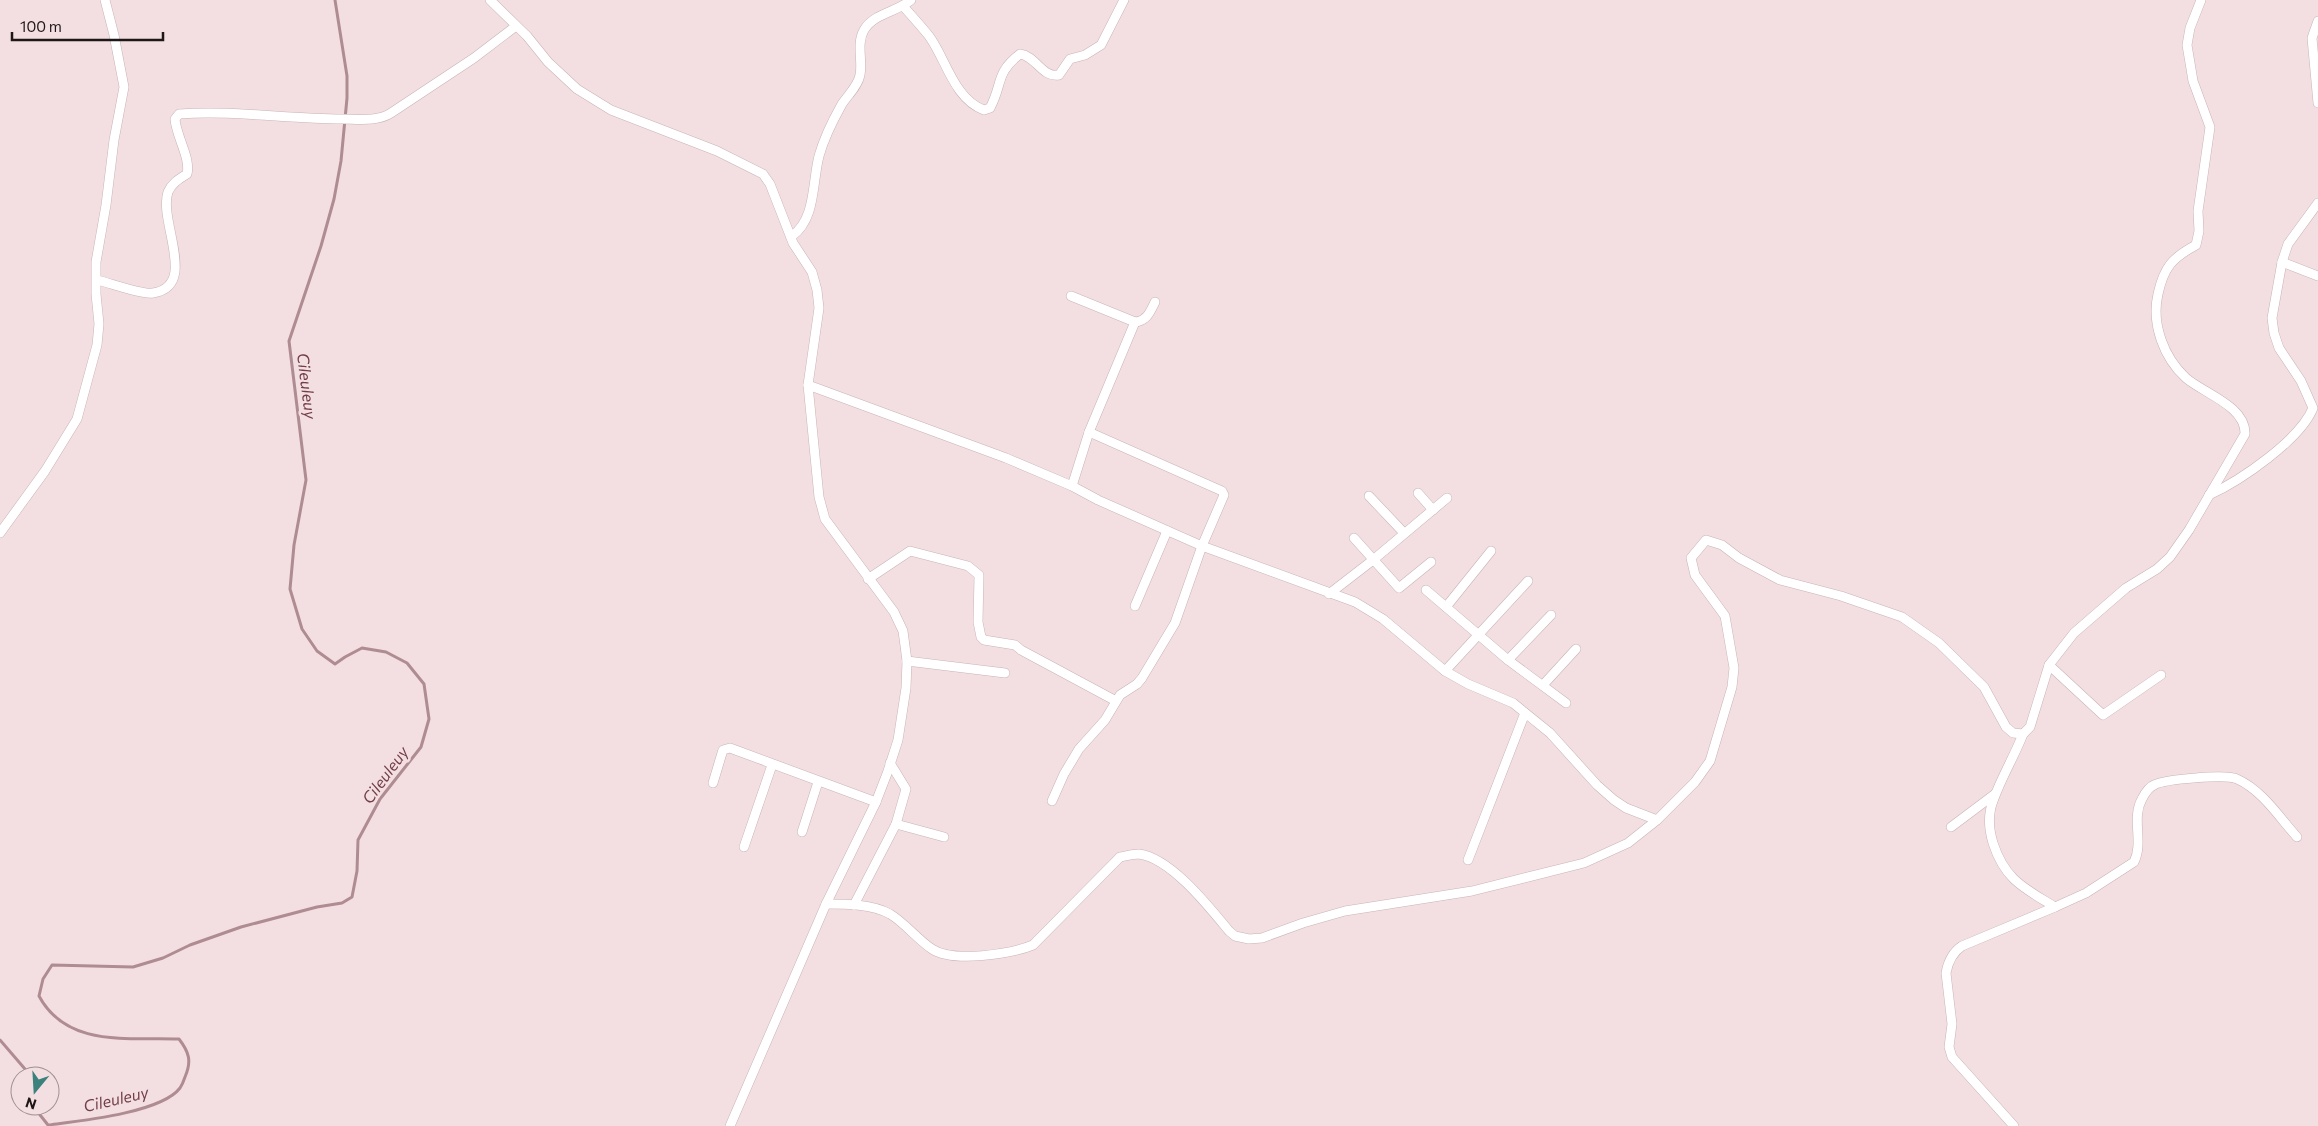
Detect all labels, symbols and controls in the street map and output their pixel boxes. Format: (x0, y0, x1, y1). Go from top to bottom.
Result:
scale bar (12, 10, 164, 42)
text: 100 m (20, 17, 62, 35)
water label: Cileuleuy (294, 352, 321, 421)
water label: Cileuleuy (357, 742, 412, 807)
north arrow (10, 1066, 60, 1116)
water label: Cileuleuy (81, 1082, 151, 1115)
text: N (23, 1094, 38, 1114)

